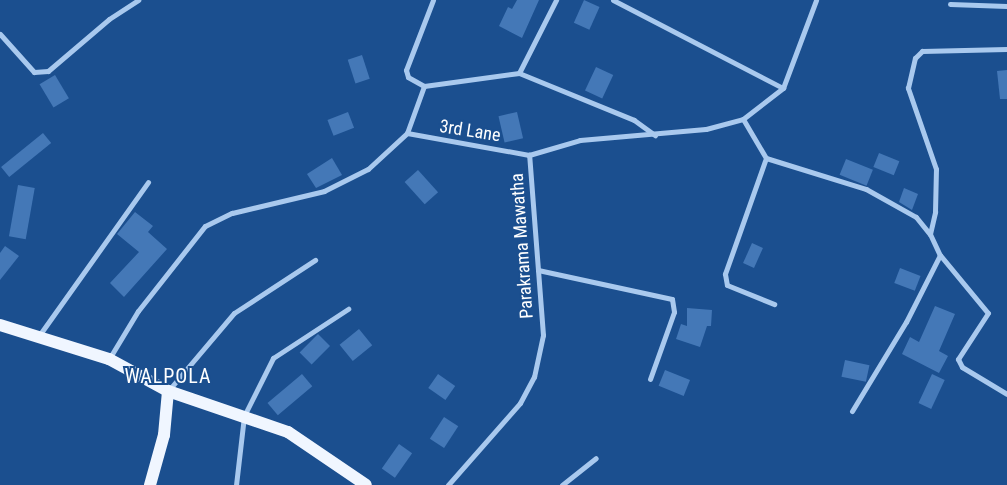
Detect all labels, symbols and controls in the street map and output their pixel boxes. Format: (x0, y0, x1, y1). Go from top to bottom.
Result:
street label: 3rd Lane (438, 116, 502, 146)
street label: Parakrama Mawatha (506, 173, 538, 319)
district label: WALPOLA (124, 364, 212, 388)

